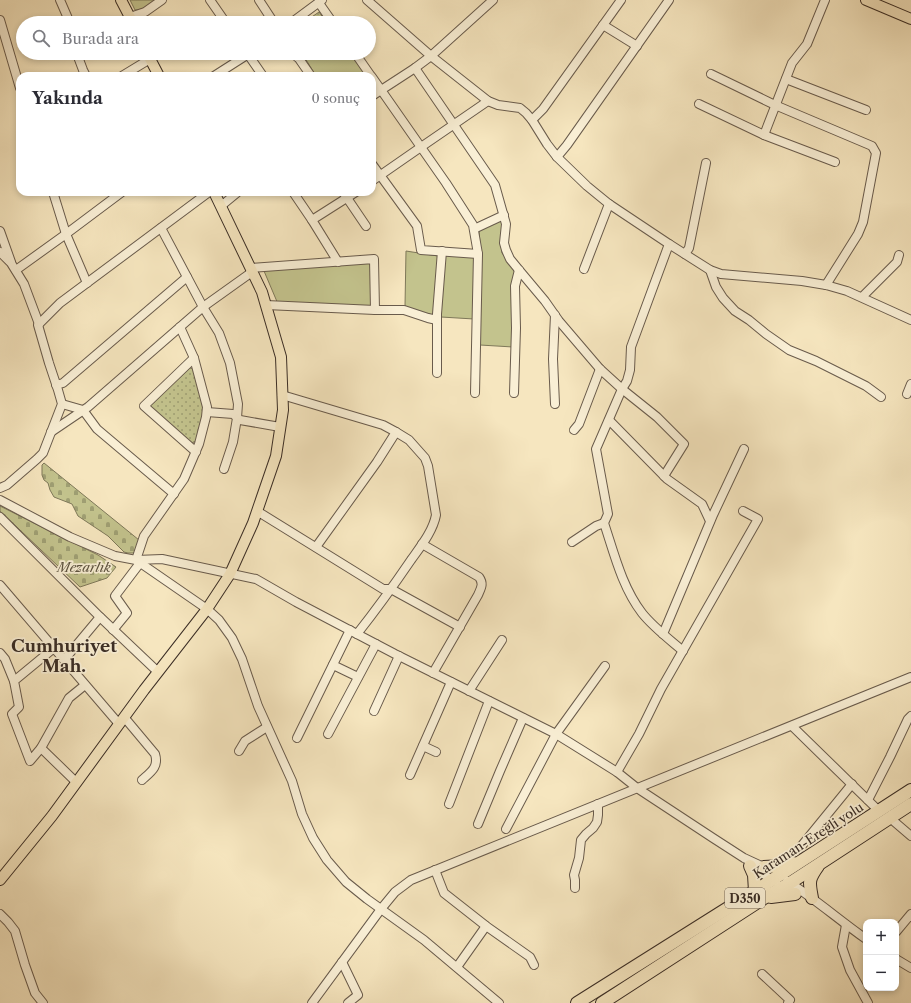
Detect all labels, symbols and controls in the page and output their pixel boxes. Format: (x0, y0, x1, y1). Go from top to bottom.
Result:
search box (16, 16, 376, 60)
icon: search (30, 27, 52, 49)
text: Burada ara (62, 29, 139, 48)
text: Yakında (32, 88, 103, 108)
text: 0 sonuç (312, 90, 360, 106)
park label: Mezarlık (55, 559, 111, 575)
district label: Cumhuriyet Mah. (11, 636, 117, 676)
street label: Karaman-Ereğli yolu (750, 798, 866, 882)
road number: D350 (725, 888, 765, 908)
map controls (863, 919, 899, 991)
button: + (863, 919, 899, 955)
button: − (863, 955, 899, 991)

